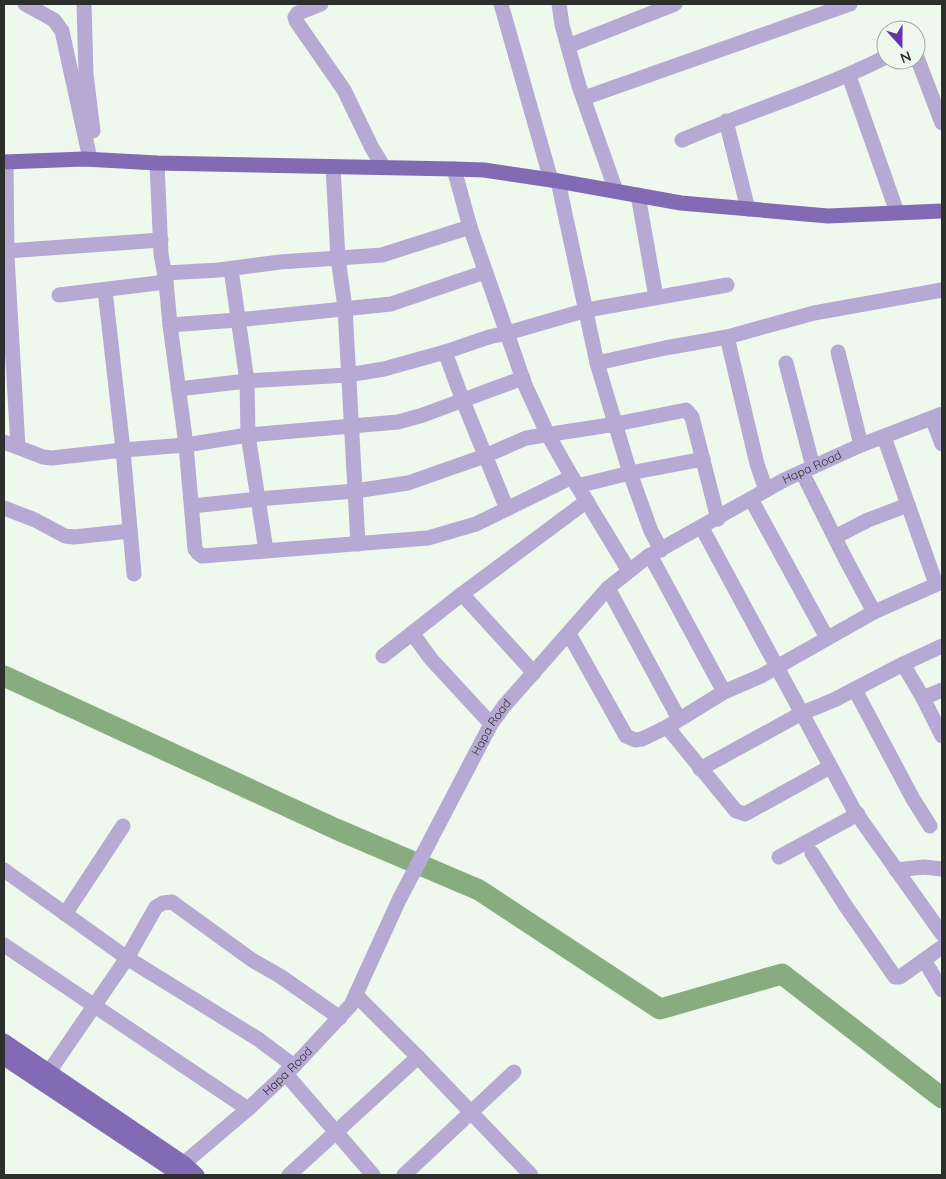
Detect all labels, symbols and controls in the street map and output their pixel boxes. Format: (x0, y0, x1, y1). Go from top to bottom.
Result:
north arrow (876, 20, 926, 70)
text: N (898, 47, 914, 67)
street label: Hapa Road (780, 447, 844, 487)
street label: Hapa Road (468, 696, 514, 758)
street label: Hapa Road (259, 1043, 315, 1099)

